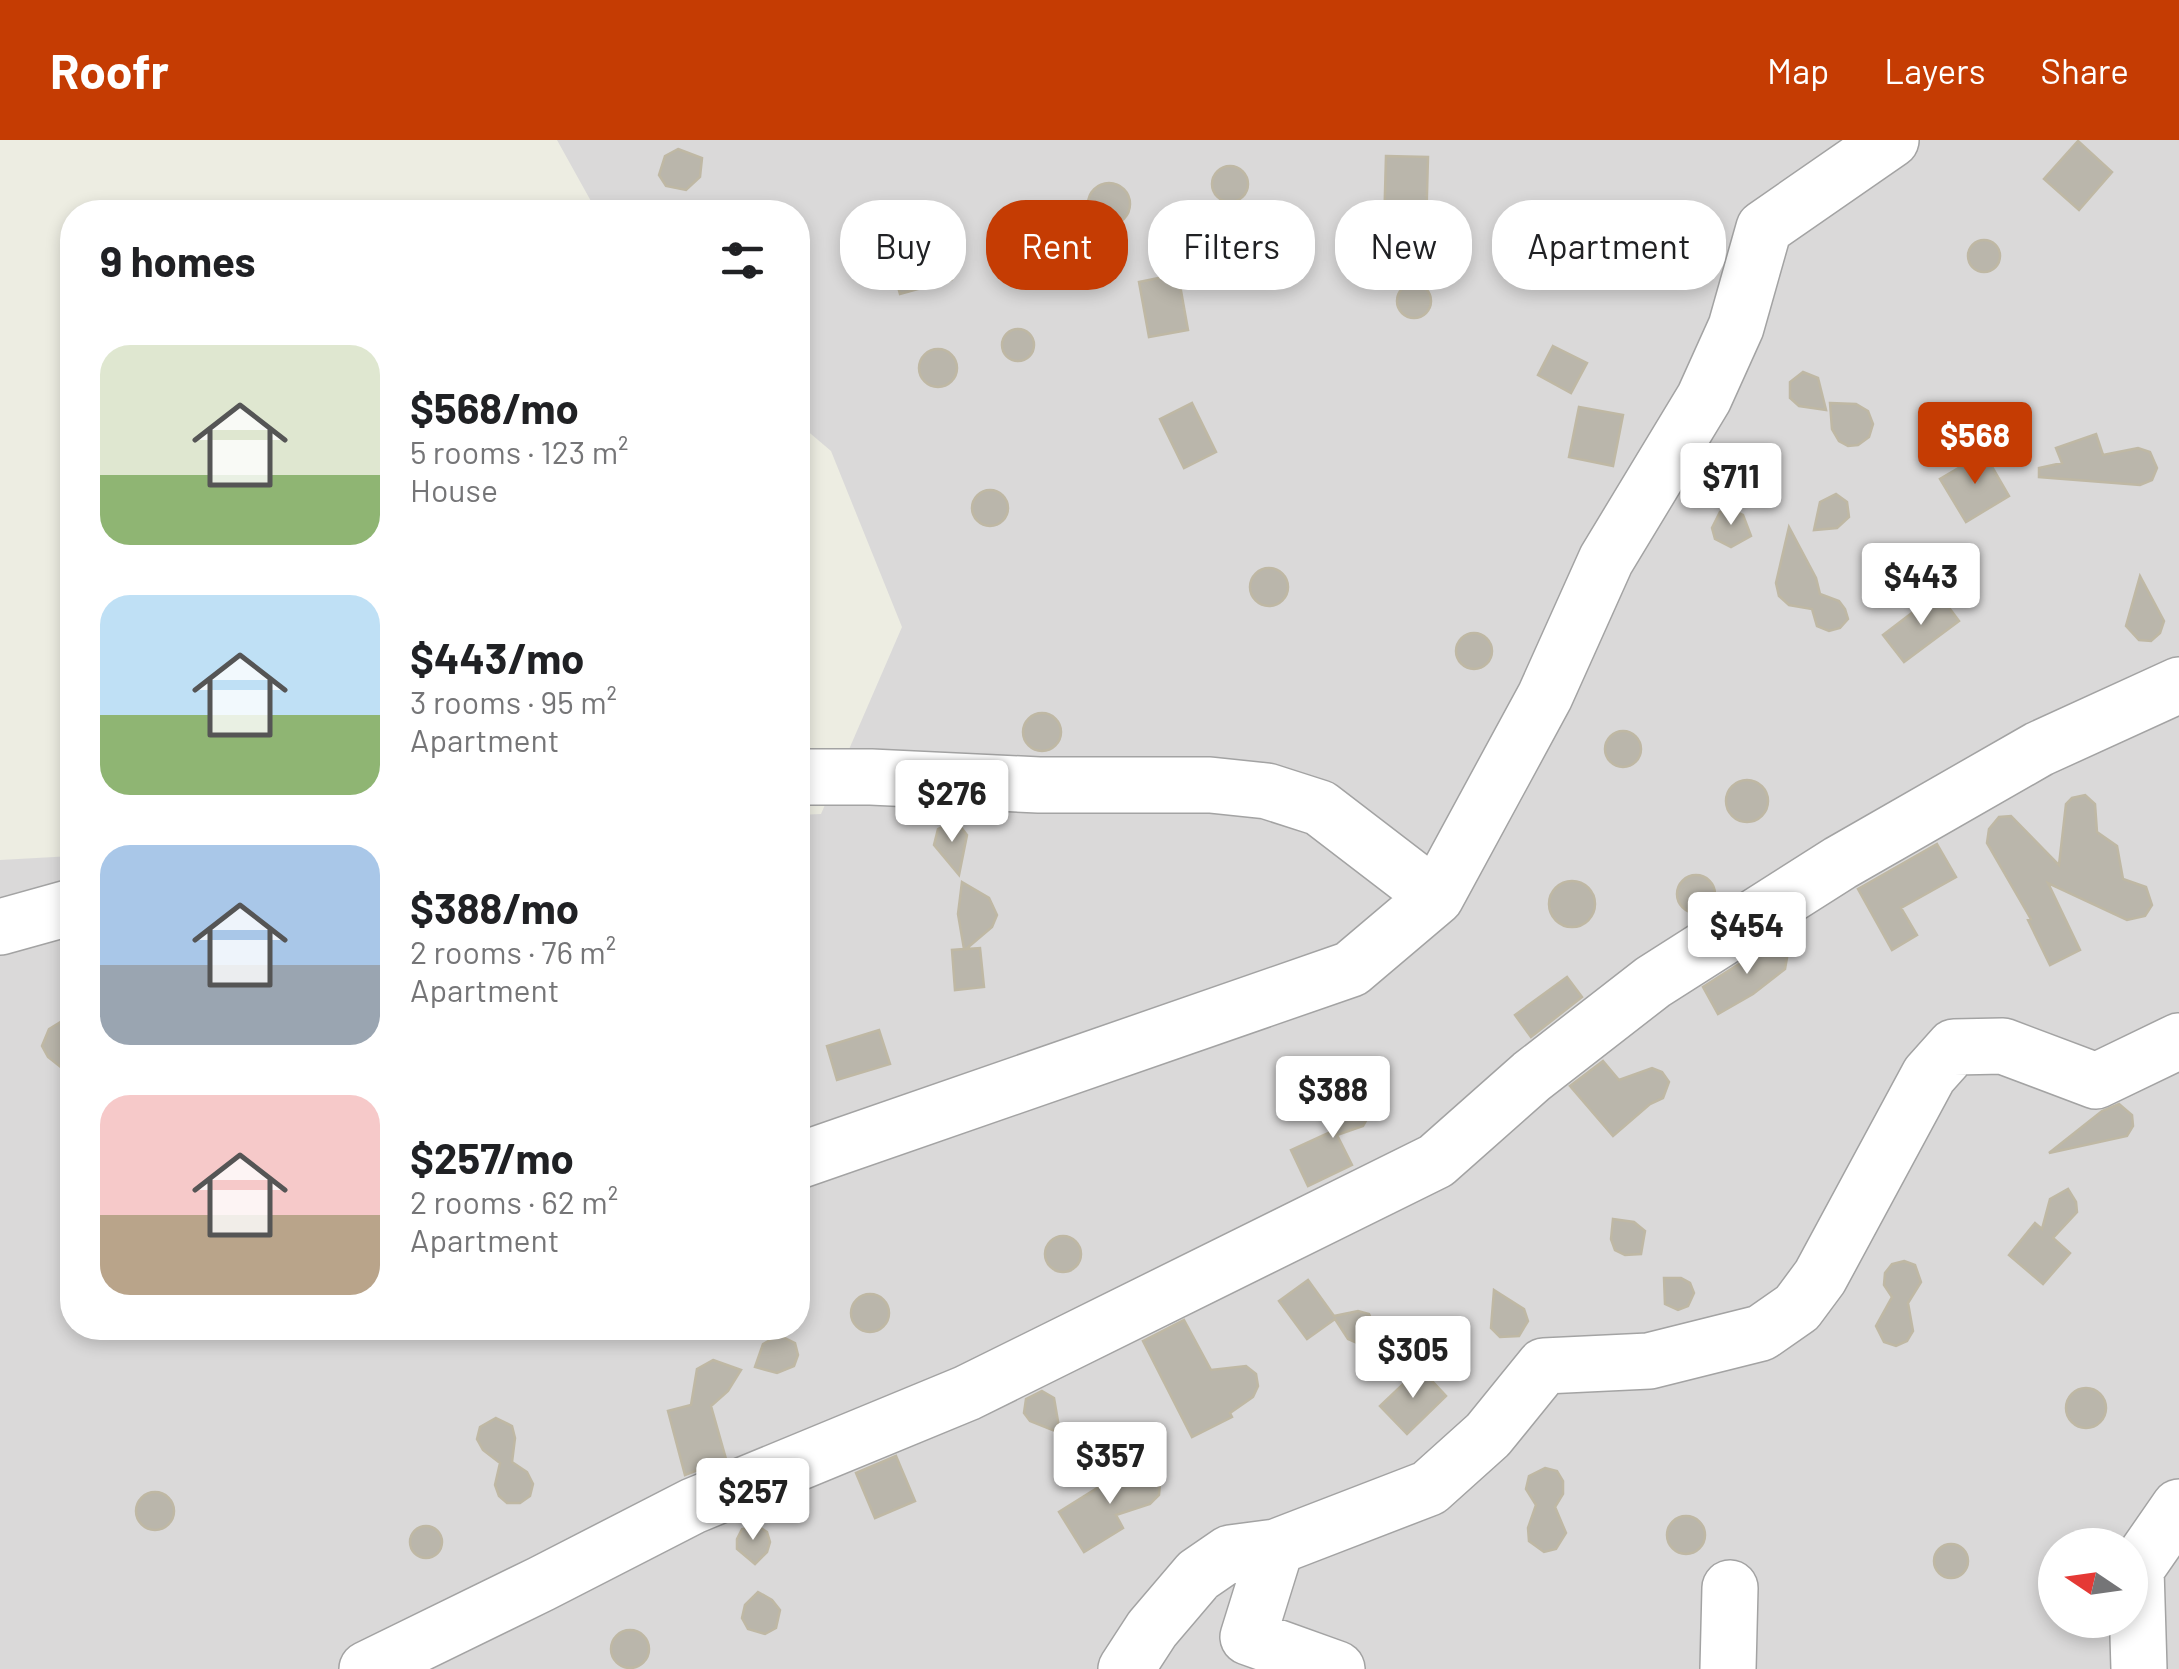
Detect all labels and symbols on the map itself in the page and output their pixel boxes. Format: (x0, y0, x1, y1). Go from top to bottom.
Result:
pin: $568 (1916, 402, 2034, 487)
pin: $711 (1672, 443, 1790, 528)
pin: $443 (1862, 543, 1980, 628)
pin: $276 (893, 760, 1011, 845)
pin: $454 (1688, 892, 1806, 977)
pin: $388 (1274, 1056, 1392, 1141)
pin: $305 (1354, 1316, 1472, 1401)
pin: $357 (1051, 1422, 1169, 1507)
pin: $257 (694, 1458, 812, 1543)
north arrow (2038, 1528, 2148, 1638)

